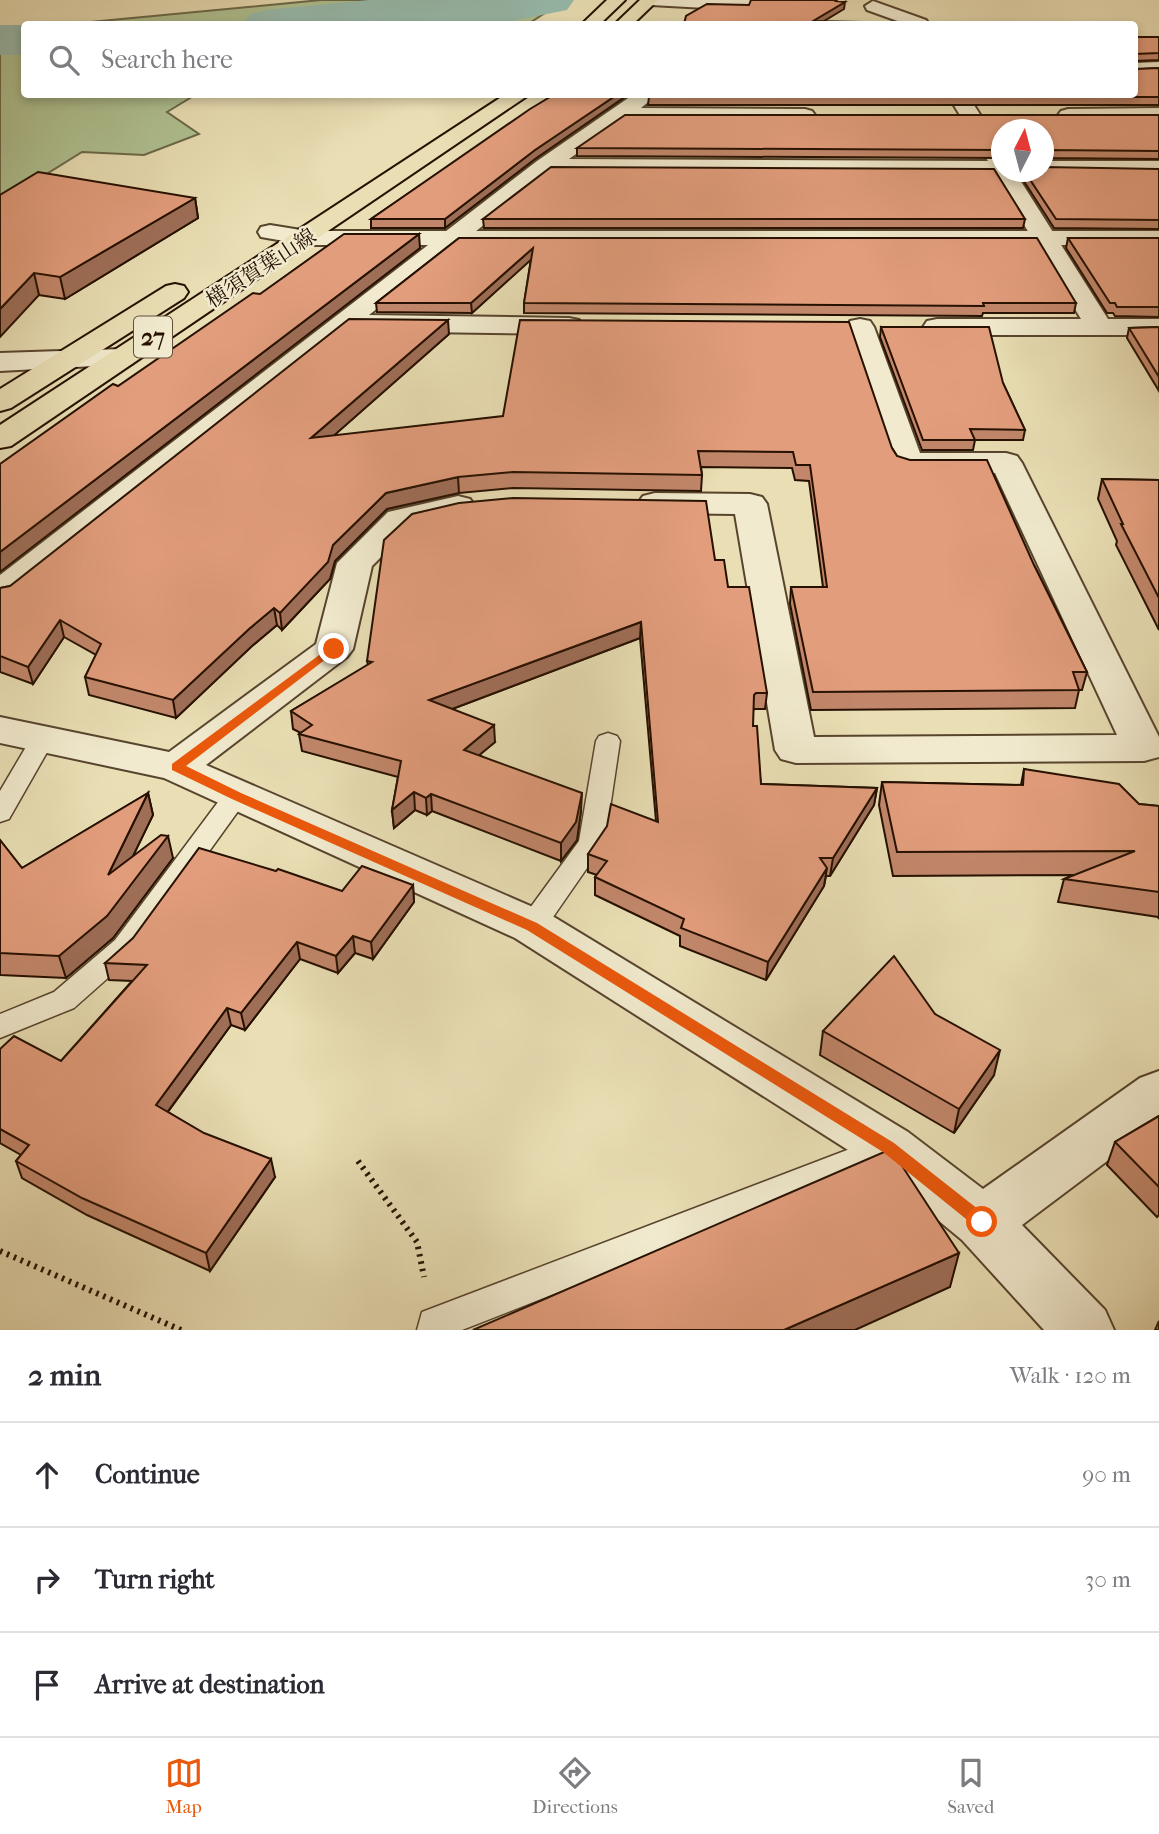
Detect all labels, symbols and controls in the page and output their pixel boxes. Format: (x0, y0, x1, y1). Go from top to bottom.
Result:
search box (21, 21, 1138, 98)
icon: search (45, 41, 83, 79)
text: Search here (101, 44, 233, 75)
north arrow (991, 119, 1054, 182)
street label: 横須賀葉山線 (202, 224, 320, 312)
road number: 27 (134, 316, 172, 358)
route end (318, 633, 349, 664)
route start (966, 1206, 997, 1237)
text: 2 min (28, 1358, 101, 1393)
text: Walk · 120 m (1010, 1362, 1131, 1389)
icon: ahead (28, 1456, 66, 1494)
text: Continue (95, 1459, 200, 1490)
text: 90 m (1082, 1461, 1131, 1488)
icon: right (28, 1561, 66, 1599)
text: Turn right (95, 1564, 215, 1595)
text: 30 m (1085, 1566, 1131, 1593)
icon: arrive (28, 1666, 66, 1704)
text: Arrive at destination (95, 1669, 325, 1700)
tab: Map (165, 1754, 203, 1818)
tab: Directions (532, 1754, 618, 1818)
tab: Saved (947, 1754, 994, 1818)

